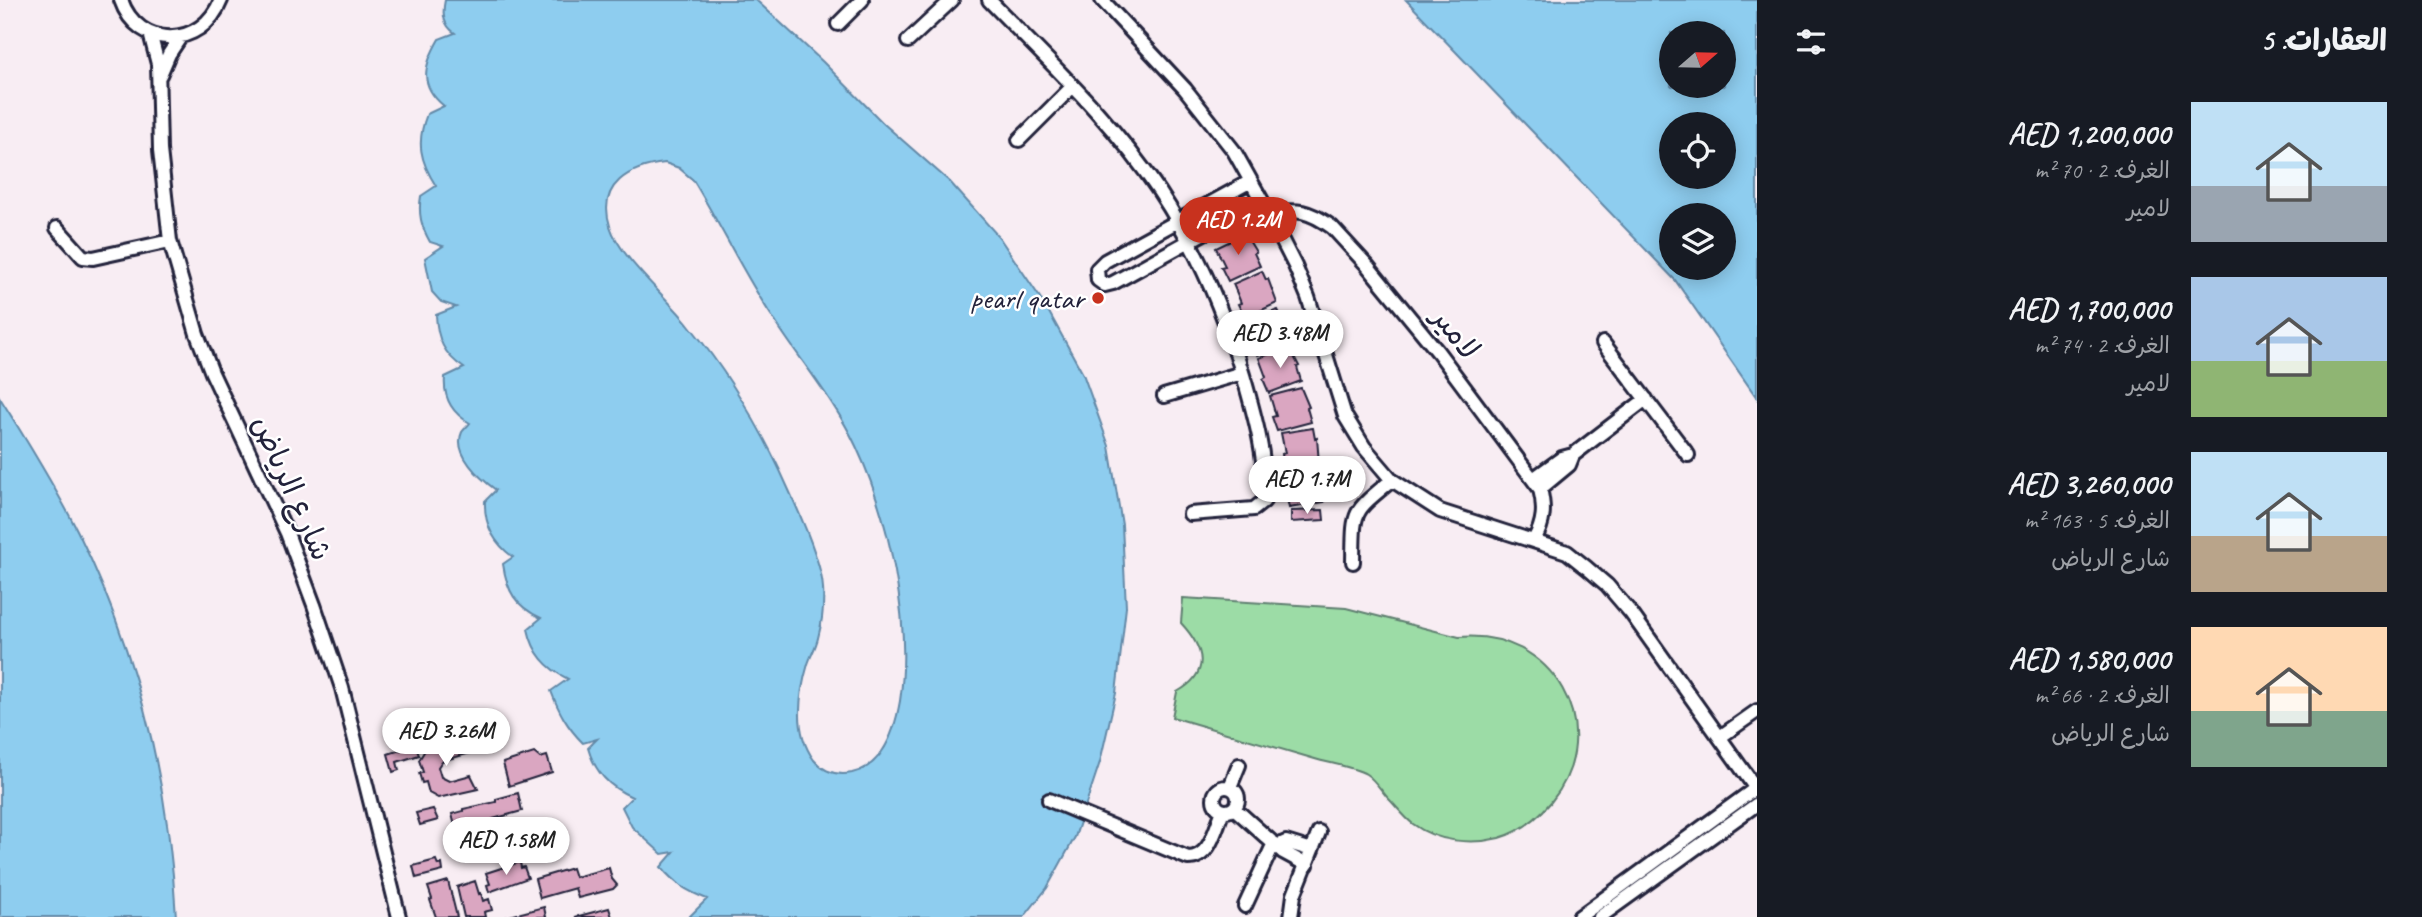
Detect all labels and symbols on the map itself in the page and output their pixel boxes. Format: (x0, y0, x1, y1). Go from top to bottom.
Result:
north arrow (1659, 21, 1736, 98)
pin: AED 1.2M (1166, 198, 1310, 257)
place label: pearl qatar (970, 279, 1086, 317)
marker: pearl qatar (1090, 290, 1106, 306)
street label: لامير (1422, 297, 1488, 367)
pin: AED 3.48M (1200, 310, 1360, 370)
street label: شارع الرياض (241, 410, 341, 567)
pin: AED 1.7M (1235, 456, 1379, 516)
pin: AED 3.26M (366, 708, 526, 768)
pin: AED 1.58M (426, 818, 586, 877)

